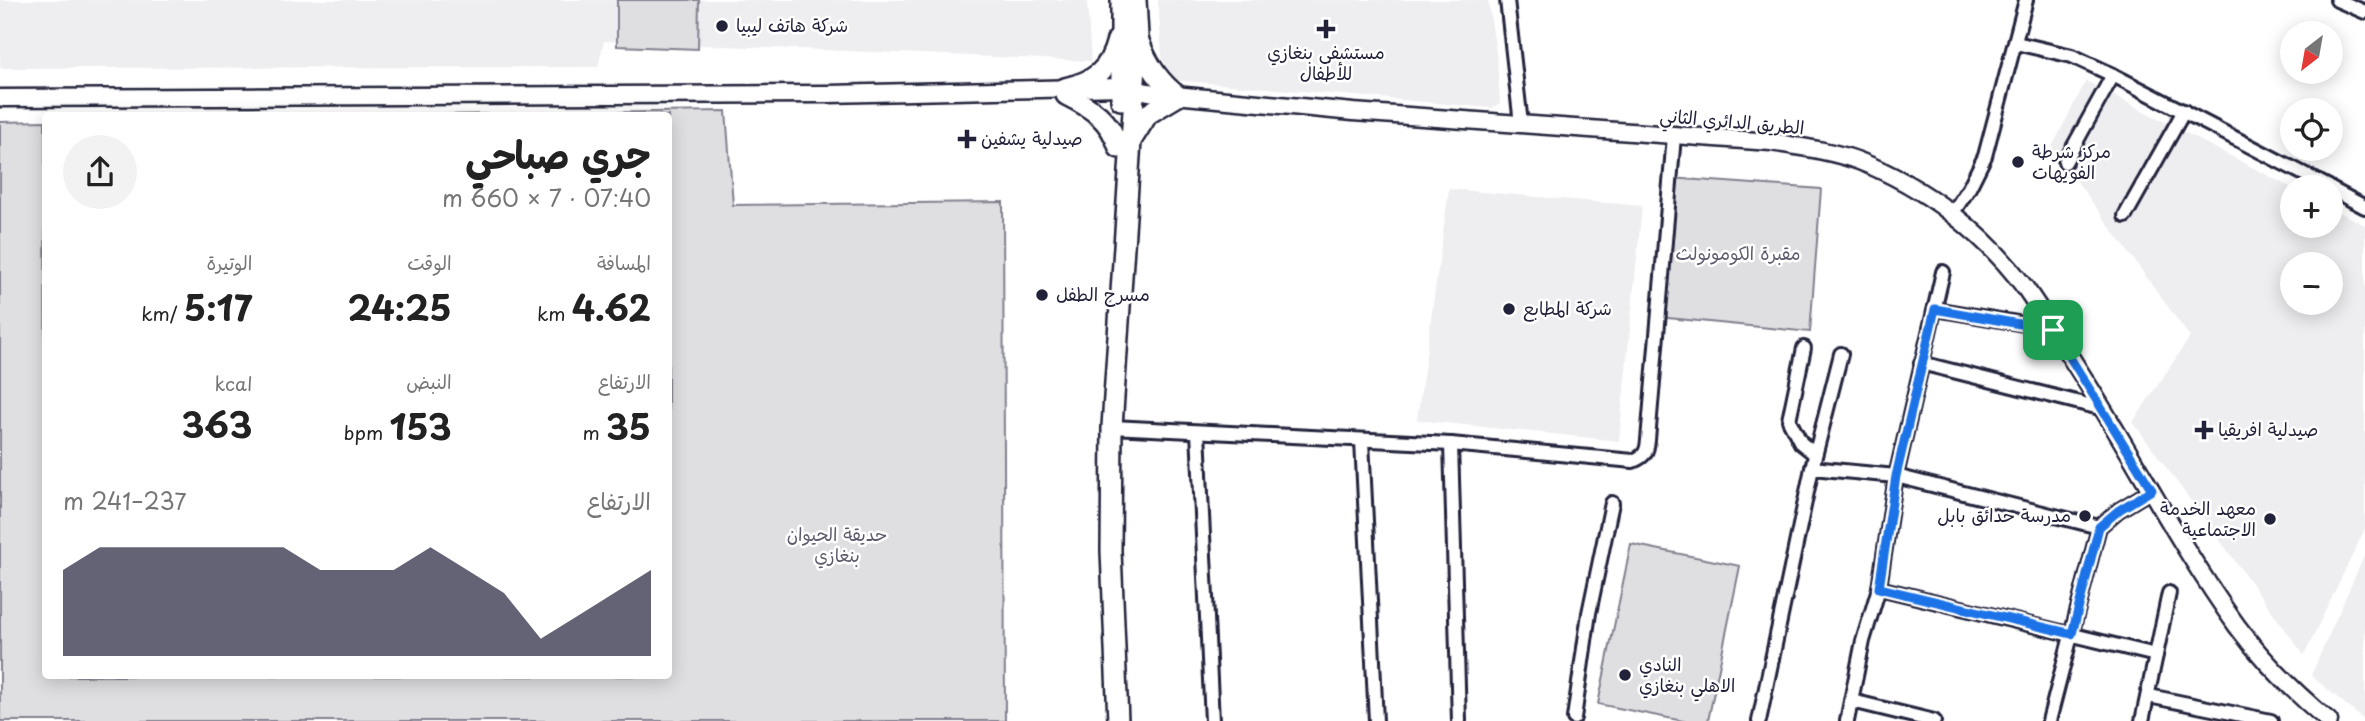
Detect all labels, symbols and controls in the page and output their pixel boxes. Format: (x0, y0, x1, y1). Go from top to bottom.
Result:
place label: شركة هاتف ليبيا (736, 11, 848, 38)
marker: شركة هاتف ليبيا (714, 18, 730, 34)
marker: مستشفى بنغازي للأطفال (1316, 19, 1336, 39)
north arrow (2280, 21, 2343, 84)
map controls (2280, 21, 2343, 315)
place label: مستشفى بنغازي للأطفال (1267, 38, 1385, 86)
button: locate (2280, 98, 2343, 161)
street label: الطريق الدائري الثاني (1658, 101, 1805, 144)
place label: صيدلية يشفين (981, 124, 1083, 151)
text: جري صباحي (465, 125, 651, 182)
marker: صيدلية يشفين (959, 131, 975, 147)
button: share (63, 135, 137, 209)
place label: مركز شرطة الفويهات (2032, 137, 2111, 185)
marker: مركز شرطة الفويهات (2010, 154, 2026, 170)
button: + (2280, 175, 2343, 238)
text: 07:40 · 7 × 660 m (442, 180, 651, 215)
park label: مقبرة الكومونولث (1676, 239, 1800, 266)
text: الوتيرة (206, 248, 252, 276)
text: الوقت (407, 248, 452, 276)
text: المسافة (597, 248, 651, 276)
button: − (2280, 252, 2343, 315)
text: 5:17 (184, 280, 252, 333)
text: 24:25 (348, 280, 452, 333)
text: 4.62 (572, 280, 651, 333)
place label: مسرح الطفل (1056, 280, 1150, 307)
marker: مسرح الطفل (1034, 287, 1050, 303)
place label: شركة المطابع (1523, 294, 1612, 322)
text: /km (141, 299, 184, 327)
text: km (537, 299, 572, 327)
pin (2023, 300, 2083, 360)
marker: شركة المطابع (1501, 301, 1517, 317)
icon: arrive (2034, 311, 2072, 349)
text: النبض (406, 367, 452, 395)
text: الارتفاع (598, 367, 651, 395)
text: kcal (214, 369, 252, 397)
text: 363 (181, 397, 252, 450)
text: 153 (389, 399, 452, 452)
text: 35 (606, 399, 651, 452)
place label: صيدلية افريقيا (2218, 415, 2318, 442)
text: bpm (344, 418, 389, 446)
text: m (582, 418, 606, 446)
marker: صيدلية افريقيا (2196, 422, 2212, 438)
text: 237–241 m (63, 483, 186, 518)
text: الارتفاع (587, 483, 651, 518)
place label: معهد الخدمة الاجتماعية (2160, 494, 2256, 542)
place label: مدرسة حدائق بابل (1937, 501, 2071, 528)
marker: مدرسة حدائق بابل (2077, 508, 2093, 524)
marker: معهد الخدمة الاجتماعية (2262, 511, 2278, 527)
park label: حديقة الحيوان بنغازي (787, 520, 887, 569)
place label: النادي الاهلي بنغازي (1639, 650, 1735, 702)
marker: النادي الاهلي بنغازي (1617, 667, 1633, 683)

